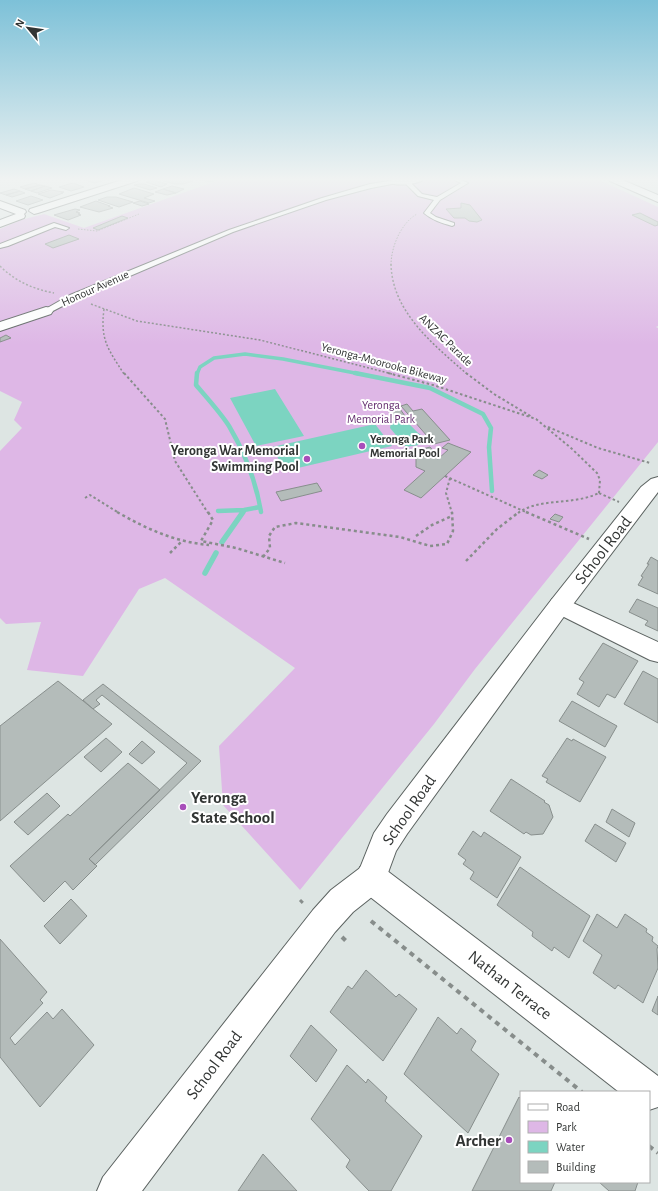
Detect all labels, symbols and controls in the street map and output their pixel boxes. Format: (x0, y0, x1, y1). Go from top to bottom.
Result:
north arrow (8, 8, 48, 48)
text: N (13, 17, 26, 29)
street label: Honour Avenue (59, 268, 131, 308)
street label: ANZAC Parade (417, 312, 475, 368)
street label: Yeronga-Moorooka Bikeway (320, 340, 448, 387)
park label: Yeronga Memorial Park (347, 399, 416, 425)
place label: Yeronga Park Memorial Pool (370, 433, 440, 459)
marker: Yeronga Park Memorial Pool (357, 441, 367, 451)
place label: Yeronga War Memorial Swimming Pool (171, 444, 299, 474)
marker: Yeronga War Memorial Swimming Pool (302, 454, 312, 464)
street label: School Road (571, 513, 635, 587)
street label: School Road (379, 772, 439, 848)
place label: Yeronga State School (191, 789, 275, 826)
marker: Yeronga State School (178, 802, 188, 812)
street label: Nathan Terrace (465, 947, 555, 1023)
street label: School Road (183, 1028, 245, 1102)
legend (520, 1091, 650, 1183)
text: Road (556, 1101, 580, 1113)
text: Park (556, 1121, 577, 1133)
place label: Archer (456, 1132, 501, 1149)
marker: Archer (504, 1135, 514, 1145)
text: Water (556, 1141, 585, 1153)
text: Building (556, 1161, 596, 1173)

